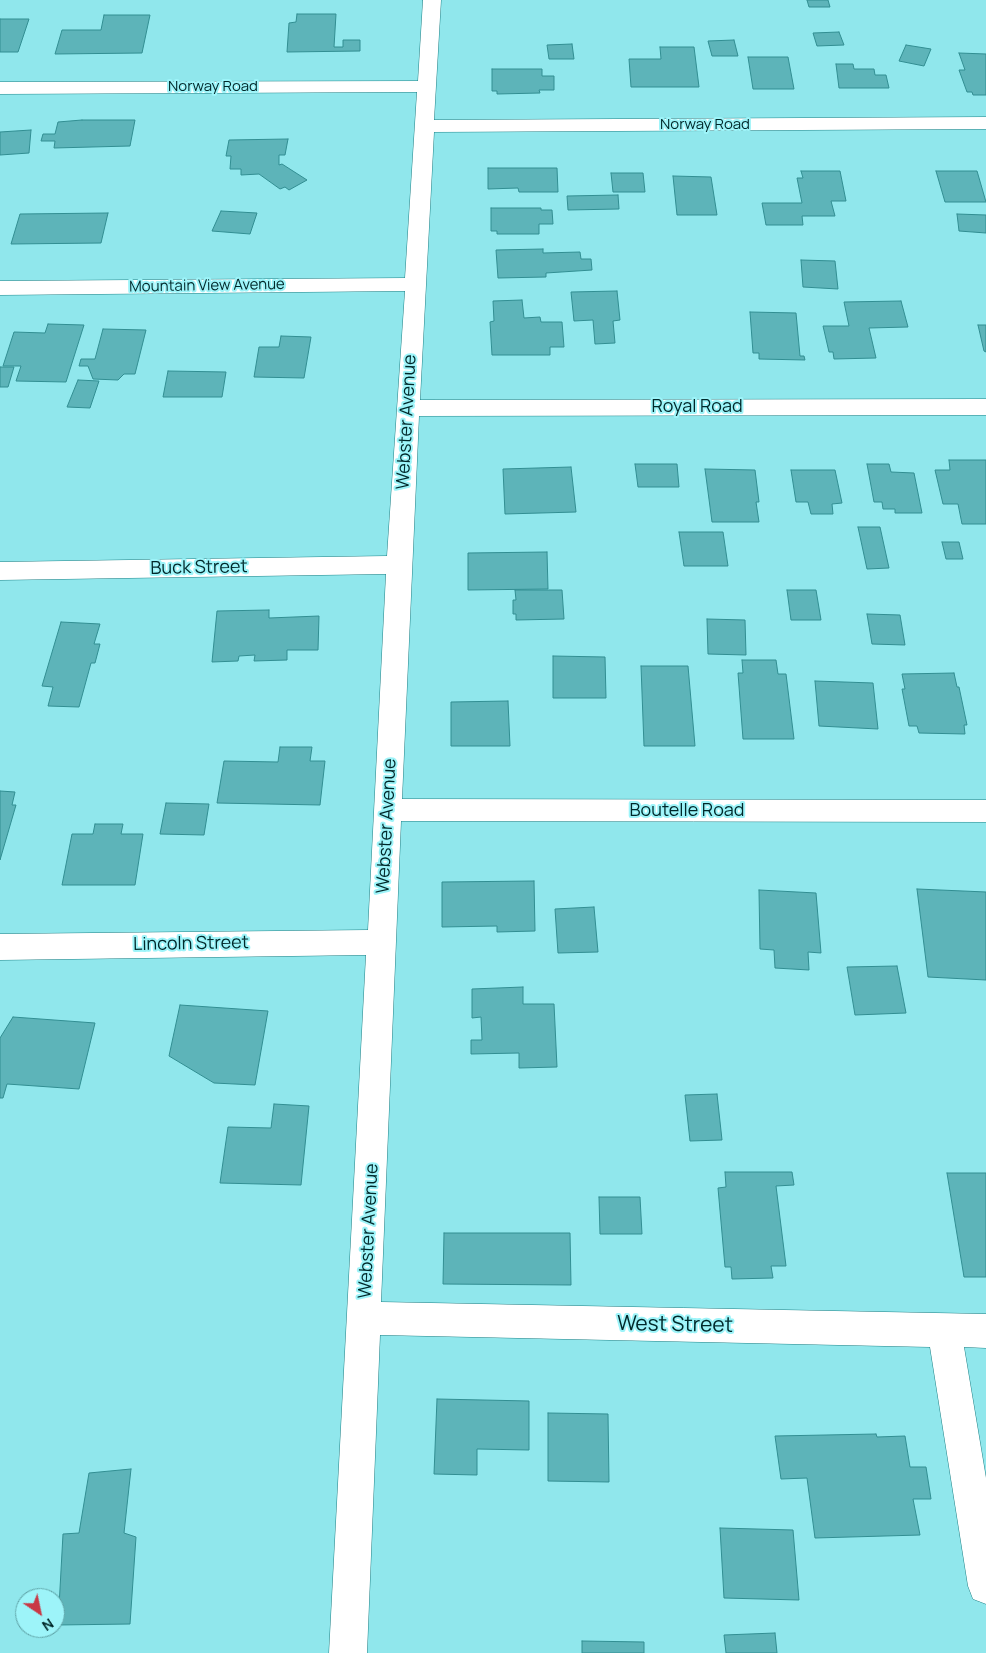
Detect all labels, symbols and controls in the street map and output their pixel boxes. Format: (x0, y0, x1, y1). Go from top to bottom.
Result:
street label: Norway Road (168, 78, 258, 96)
street label: Norway Road (660, 116, 750, 134)
street label: Mountain View Avenue (129, 276, 285, 296)
street label: Webster Avenue (393, 354, 421, 490)
street label: Royal Road (651, 396, 743, 418)
street label: Buck Street (150, 556, 248, 580)
street label: Webster Avenue (373, 758, 401, 894)
street label: Boutelle Road (630, 800, 744, 822)
street label: Lincoln Street (133, 932, 249, 956)
street label: Webster Avenue (355, 1163, 383, 1299)
street label: West Street (617, 1311, 733, 1339)
north arrow (15, 1588, 65, 1638)
text: N (39, 1614, 58, 1636)

